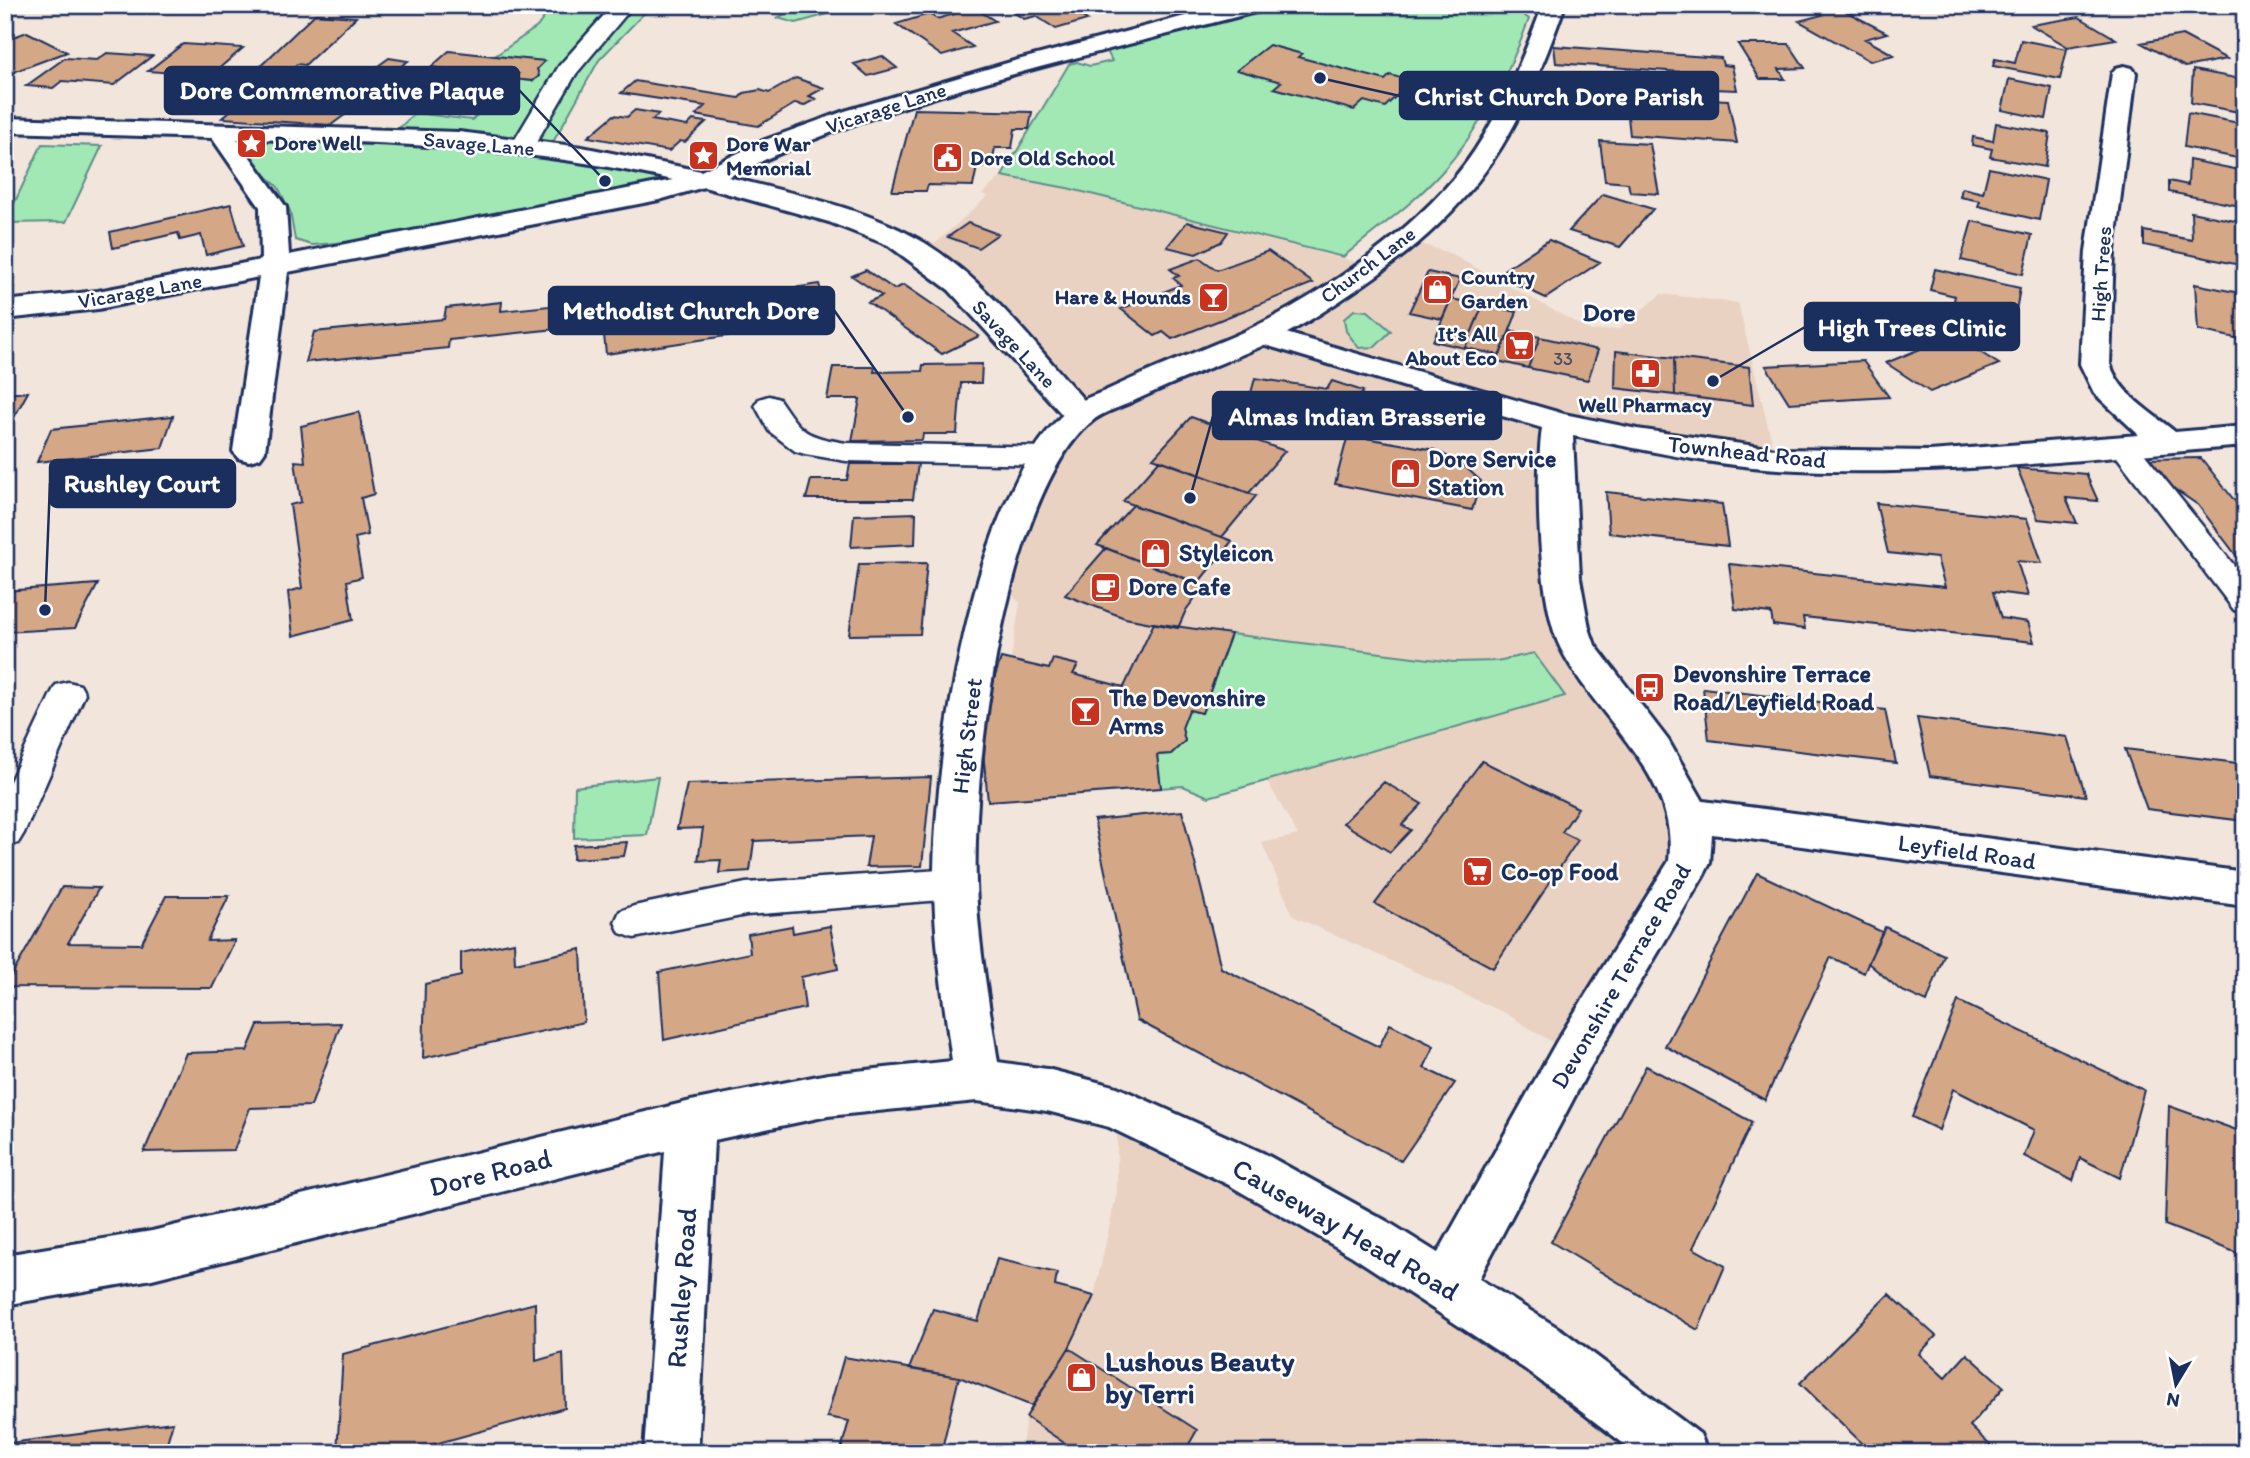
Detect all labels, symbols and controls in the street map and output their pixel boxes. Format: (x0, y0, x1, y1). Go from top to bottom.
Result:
callout: Dore Commemorative Plaque (165, 67, 519, 114)
callout: Christ Church Dore Parish (1400, 72, 1718, 119)
text: Dore Commemorative Plaque (180, 74, 504, 106)
street label: Vicarage Lane (822, 76, 949, 139)
text: Christ Church Dore Parish (1414, 80, 1704, 112)
place icon: Dore Well (234, 126, 268, 160)
street label: Savage Lane (422, 126, 536, 161)
place label: Dore Well (274, 130, 363, 155)
place label: Dore War Memorial (726, 131, 812, 180)
place icon: Dore War Memorial (686, 139, 720, 173)
public building icon: Dore Old School (930, 141, 964, 175)
place label: Dore Old School (970, 145, 1116, 170)
street label: Church Lane (1315, 221, 1420, 308)
street label: High Trees (2085, 225, 2116, 323)
place label: Country Garden (1461, 264, 1535, 313)
street label: Vicarage Lane (76, 267, 204, 314)
shop icon: Country Garden (1421, 272, 1455, 306)
bar icon: Hare & Hounds (1197, 280, 1231, 314)
place label: Hare & Hounds (1055, 284, 1191, 309)
callout: Methodist Church Dore (549, 287, 834, 334)
text: Methodist Church Dore (562, 294, 820, 326)
street label: Savage Lane (967, 294, 1062, 393)
district label: Dore (1582, 296, 1636, 328)
callout: High Trees Clinic (1805, 303, 2019, 350)
text: High Trees Clinic (1818, 311, 2006, 343)
place label: It’s All About Eco (1405, 321, 1498, 370)
supermarket icon: It’s All About Eco (1503, 329, 1537, 363)
house number: 33 (1553, 348, 1573, 370)
pharmacy icon: Well Pharmacy (1628, 356, 1662, 390)
callout: Almas Indian Brasserie (1213, 392, 1501, 439)
place label: Well Pharmacy (1578, 392, 1712, 418)
text: Almas Indian Brasserie (1227, 400, 1486, 432)
street label: Townhead Road (1666, 429, 1828, 474)
place label: Dore Service Station (1428, 444, 1557, 501)
shop icon: Dore Service Station (1388, 456, 1422, 490)
callout: Rushley Court (50, 460, 235, 507)
text: Rushley Court (64, 467, 221, 499)
shop icon: Styleicon (1139, 536, 1173, 570)
place label: Styleicon (1179, 538, 1274, 568)
cafe icon: Dore Cafe (1088, 570, 1122, 604)
place label: Dore Cafe (1128, 572, 1231, 601)
place label: Devonshire Terrace Road/Leyfield Road (1673, 659, 1875, 717)
bus stop icon: Devonshire Terrace Road/Leyfield Road (1633, 671, 1667, 705)
street label: High Street (945, 676, 988, 796)
place label: The Devonshire Arms (1108, 683, 1266, 740)
bar icon: The Devonshire Arms (1069, 695, 1103, 729)
street label: Leyfield Road (1896, 827, 2038, 876)
supermarket icon: Co-op Food (1461, 855, 1495, 889)
place label: Co-op Food (1501, 857, 1619, 887)
street label: Devonshire Terrace Road (1544, 858, 1697, 1094)
street label: Dore Road (425, 1140, 555, 1204)
street label: Causeway Head Road (1226, 1150, 1466, 1308)
street label: Rushley Road (658, 1207, 704, 1369)
place label: Lushous Beauty by Terri (1105, 1344, 1295, 1410)
north arrow (2142, 1350, 2212, 1420)
shop icon: Lushous Beauty by Terri (1065, 1360, 1099, 1394)
text: N (2165, 1388, 2181, 1413)

